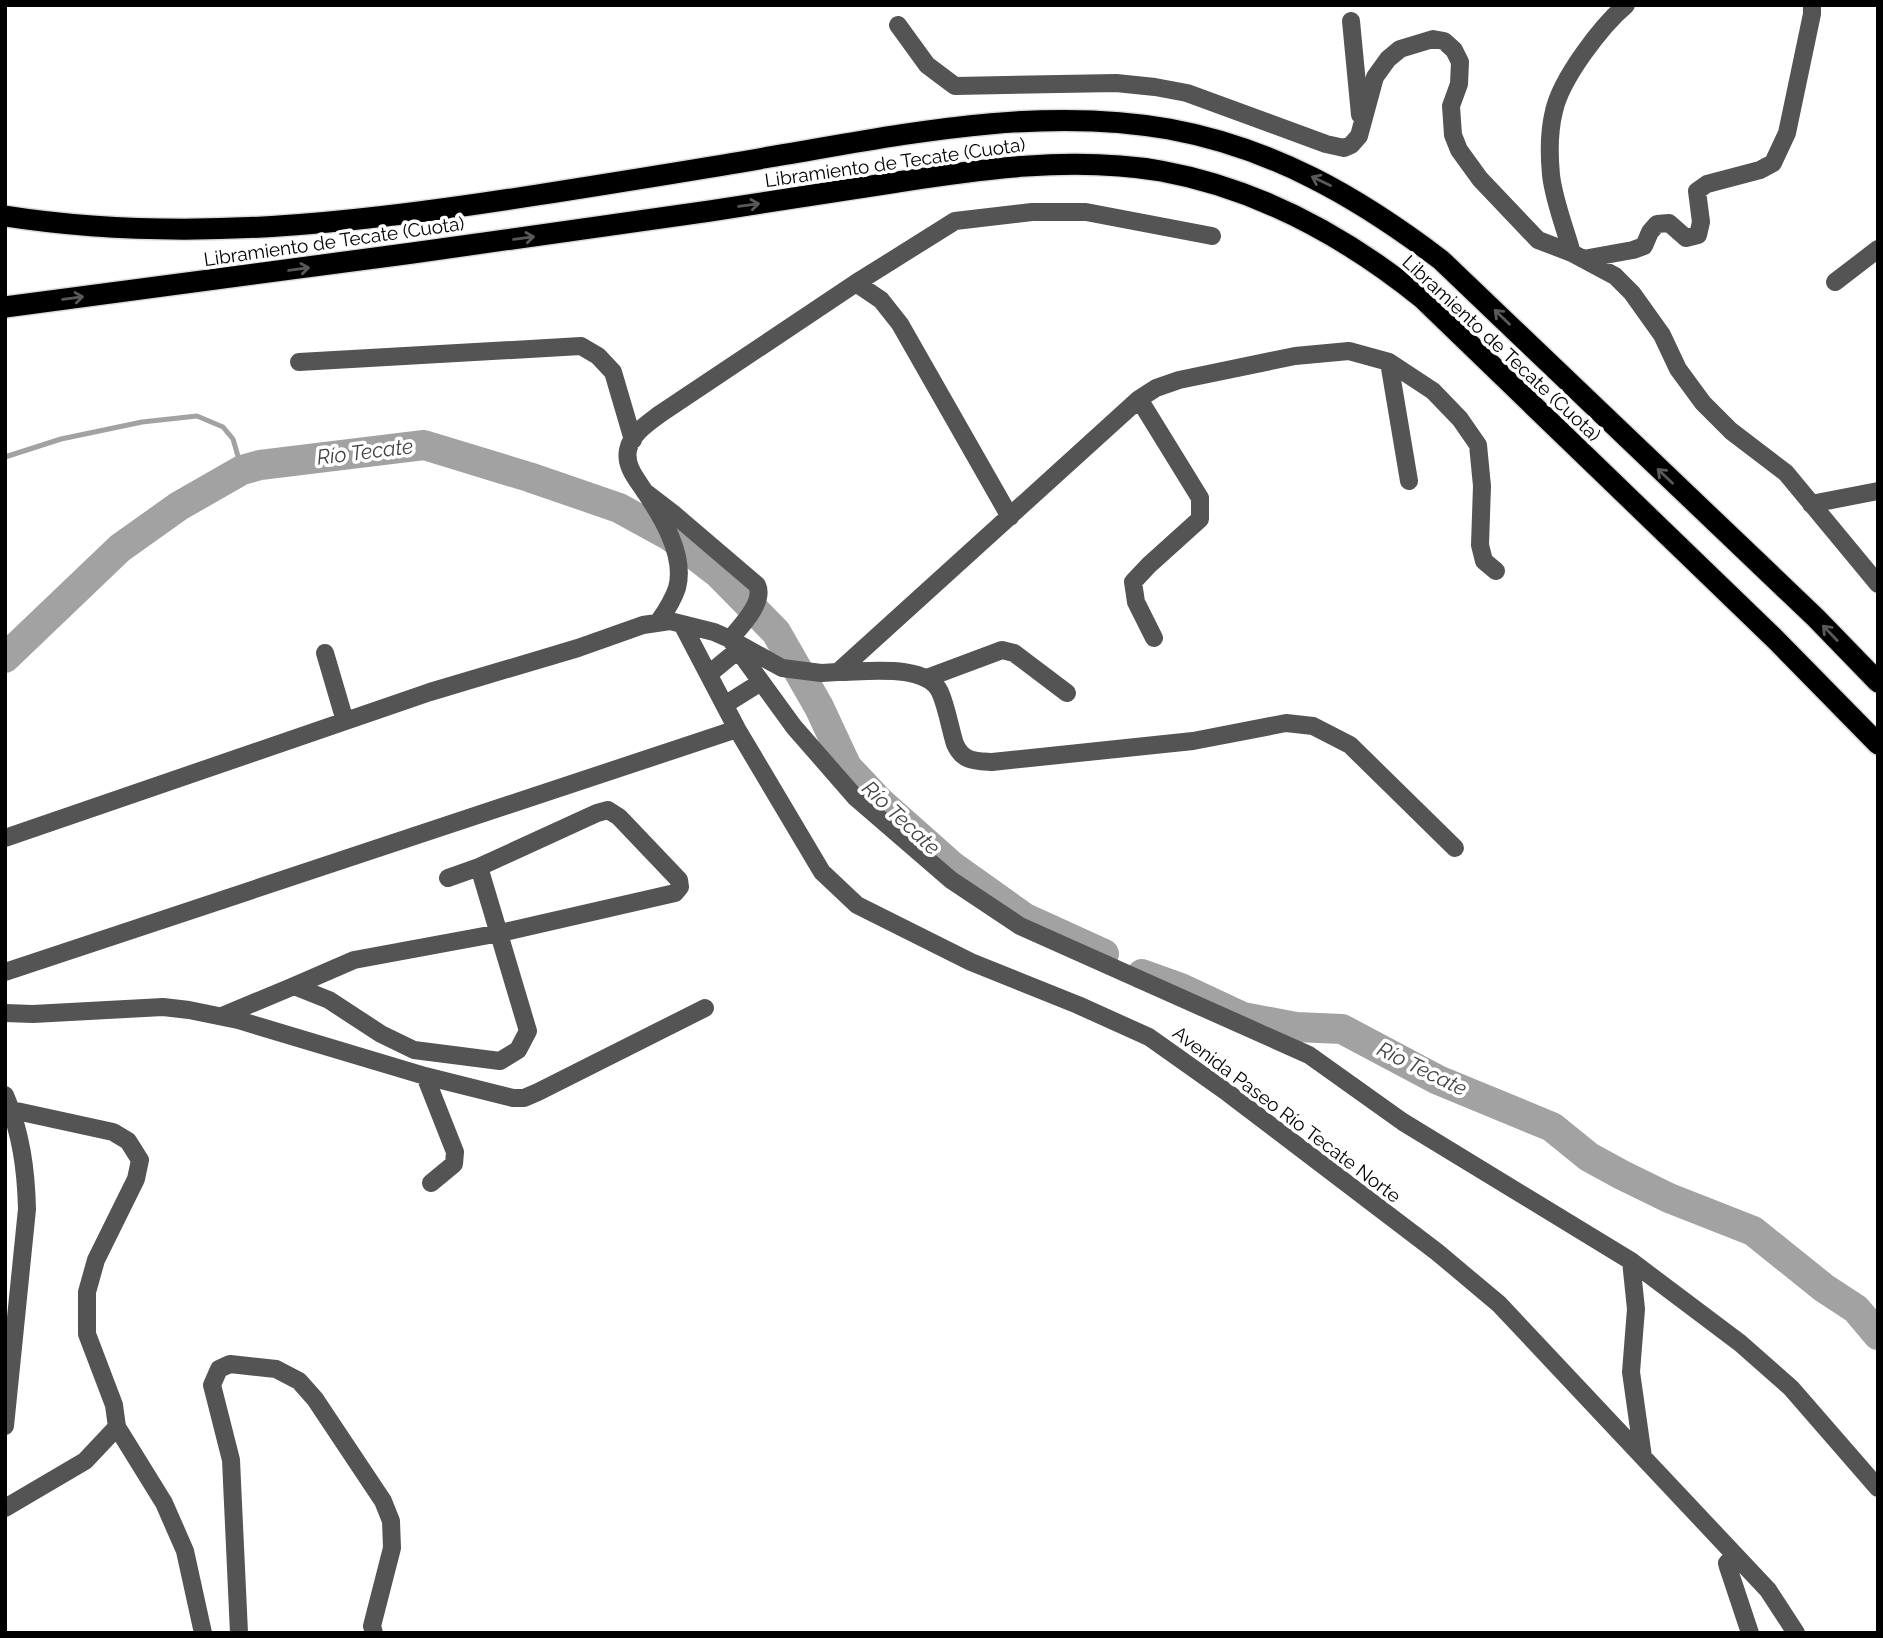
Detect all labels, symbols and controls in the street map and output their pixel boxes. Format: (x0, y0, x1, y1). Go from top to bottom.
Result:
street label: Libramiento de Tecate (Cuota) (763, 133, 1027, 191)
one-way arrow (1311, 174, 1332, 188)
one-way arrow (737, 198, 760, 211)
street label: Libramiento de Tecate (Cuota) (202, 212, 466, 270)
one-way arrow (512, 231, 535, 244)
street label: Libramiento de Tecate (Cuota) (1398, 250, 1606, 446)
one-way arrow (287, 263, 309, 276)
one-way arrow (61, 292, 84, 305)
one-way arrow (1494, 309, 1511, 326)
water label: Río Tecate (315, 433, 415, 470)
one-way arrow (1657, 468, 1674, 485)
one-way arrow (1822, 625, 1839, 642)
water label: Río Tecate (857, 775, 945, 860)
street label: Avenida Paseo Río Tecate Norte (1169, 1021, 1405, 1207)
water label: Río Tecate (1373, 1036, 1471, 1101)

